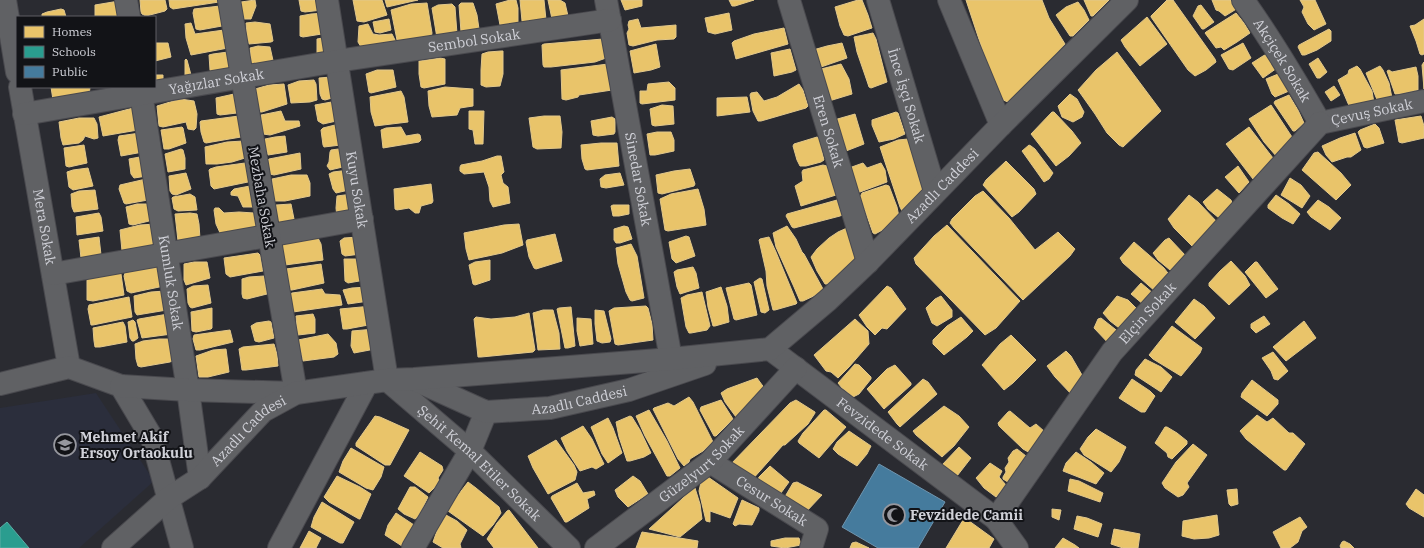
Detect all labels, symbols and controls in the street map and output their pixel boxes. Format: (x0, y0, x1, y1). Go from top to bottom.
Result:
street label: Akçiçek Sokak (1249, 15, 1315, 106)
legend (16, 16, 156, 88)
text: Homes (52, 24, 92, 39)
street label: Sembol Sokak (427, 24, 522, 56)
text: Schools (52, 44, 96, 59)
street label: İnce İşçi Sokak (884, 46, 930, 146)
text: Public (52, 64, 88, 79)
street label: Yağızlar Sokak (167, 64, 266, 98)
street label: Eren Sokak (809, 93, 848, 170)
street label: Çevuş Sokak (1329, 94, 1415, 129)
street label: Sinedar Sokak (621, 131, 656, 228)
street label: Mezbaha Sokak (244, 145, 280, 250)
street label: Azadlı Caddesi (902, 145, 982, 227)
street label: Kuyu Sokak (342, 150, 372, 230)
street label: Mera Sokak (29, 187, 60, 267)
street label: Kumluk Sokak (155, 234, 188, 332)
street label: Elçin Sokak (1115, 278, 1181, 348)
street label: Azadlı Caddesi (531, 382, 629, 418)
street label: Azadlı Caddesi (207, 391, 289, 470)
street label: Fevzidede Sokak (833, 393, 933, 475)
street label: Şehit Kemal Etiler Sokak (414, 401, 546, 525)
street label: Güzelyurt Sokak (655, 421, 748, 507)
place label: Mehmet Akif Ersoy Ortaokulu (80, 428, 193, 462)
school or university icon: Mehmet Akif Ersoy Ortaokulu (52, 432, 78, 458)
street label: Cesur Sokak (733, 471, 812, 530)
mosque icon: Fevzidede Camii (881, 502, 907, 528)
place label: Fevzidede Camii (910, 506, 1023, 524)

